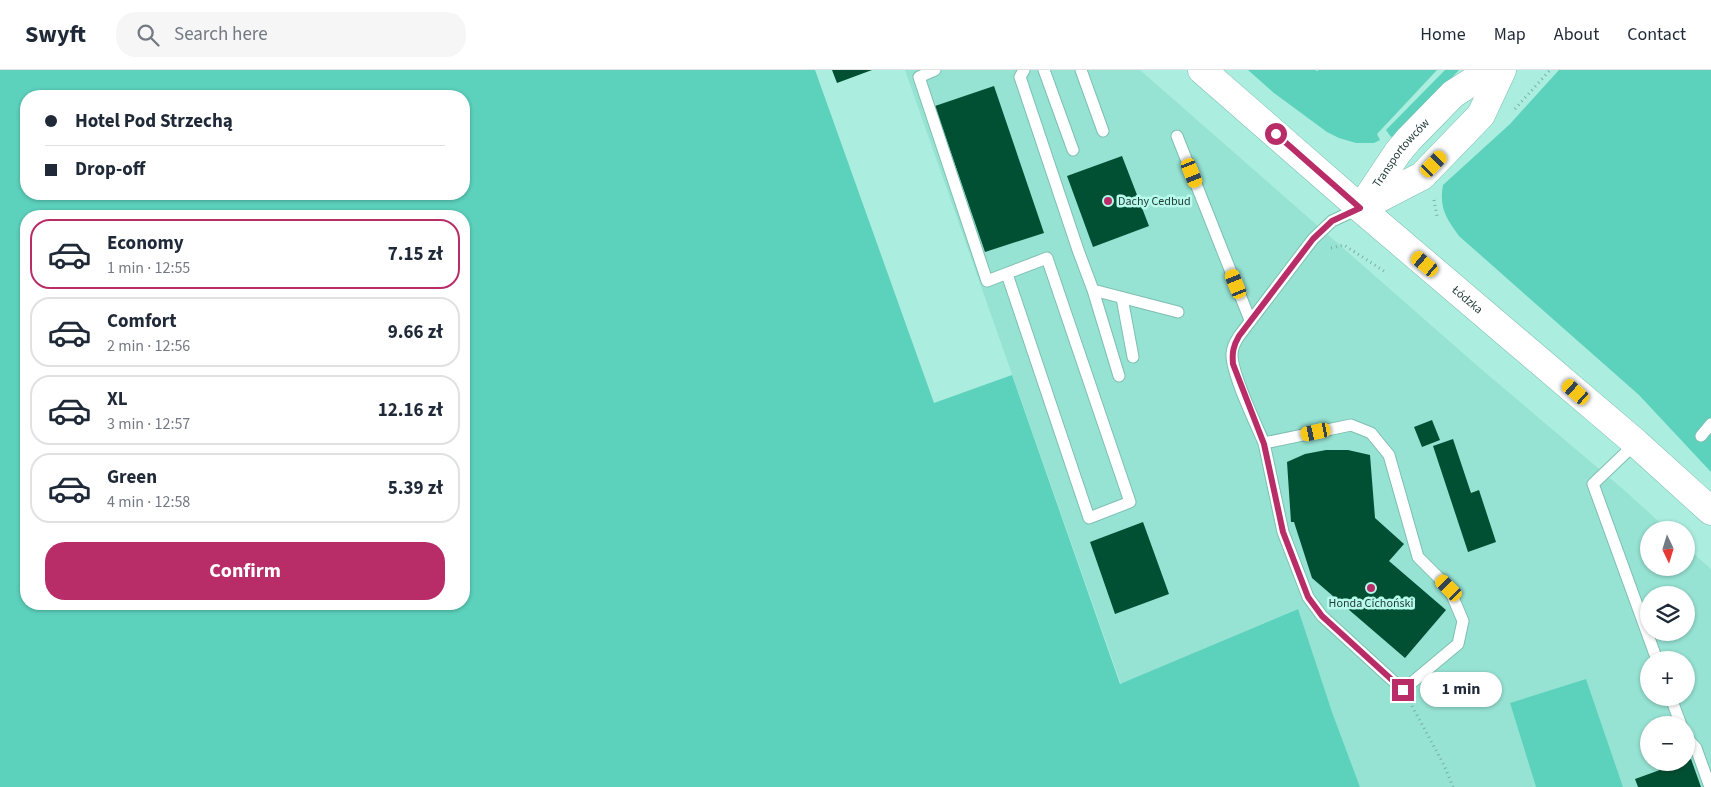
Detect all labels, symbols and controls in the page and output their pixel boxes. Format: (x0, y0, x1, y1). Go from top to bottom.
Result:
search box (116, 12, 466, 57)
text: Swyft (25, 17, 86, 52)
icon: search (134, 21, 162, 49)
text: Search here (174, 21, 268, 48)
text: Home (1420, 22, 1466, 47)
text: Map (1494, 22, 1526, 47)
text: About (1554, 22, 1599, 47)
text: Contact (1627, 22, 1686, 47)
text: Hotel Pod Strzechą (75, 108, 233, 135)
street label: Transportowców (1369, 114, 1434, 191)
route start (1265, 123, 1287, 145)
car (1418, 148, 1449, 180)
text: Drop-off (75, 156, 145, 183)
car (1179, 156, 1204, 190)
place label: Dachy Cedbud (1118, 193, 1191, 210)
marker: Dachy Cedbud (1102, 195, 1114, 207)
text: Economy (107, 230, 184, 257)
icon: car (47, 232, 92, 277)
text: 7.15 zł (388, 241, 443, 268)
car (1408, 249, 1441, 279)
text: 1 min · 12:55 (107, 257, 190, 279)
car (1223, 267, 1248, 301)
street label: Łódzka (1447, 281, 1486, 318)
text: Comfort (107, 308, 177, 335)
icon: car (47, 310, 92, 355)
text: 9.66 zł (388, 319, 443, 346)
text: 2 min · 12:56 (107, 335, 190, 357)
car (1559, 376, 1592, 408)
text: XL (107, 386, 128, 413)
icon: car (47, 388, 92, 433)
text: 12.16 zł (378, 397, 443, 424)
text: 3 min · 12:57 (107, 413, 190, 435)
car (1299, 422, 1332, 442)
text: Green (107, 464, 157, 491)
icon: car (47, 466, 92, 511)
text: 5.39 zł (388, 475, 443, 502)
text: 4 min · 12:58 (107, 491, 190, 513)
north arrow (1640, 521, 1695, 576)
map controls (1640, 521, 1695, 771)
button: Confirm (45, 542, 445, 600)
car (1433, 572, 1464, 604)
marker: Honda Cichoński (1365, 582, 1377, 594)
button: layers (1640, 586, 1695, 641)
place label: Honda Cichoński (1329, 595, 1413, 612)
button: + (1640, 651, 1695, 706)
callout: 1 min (1420, 672, 1503, 708)
text: 1 min (1442, 678, 1480, 700)
route end (1392, 679, 1414, 701)
button: − (1640, 716, 1695, 771)

